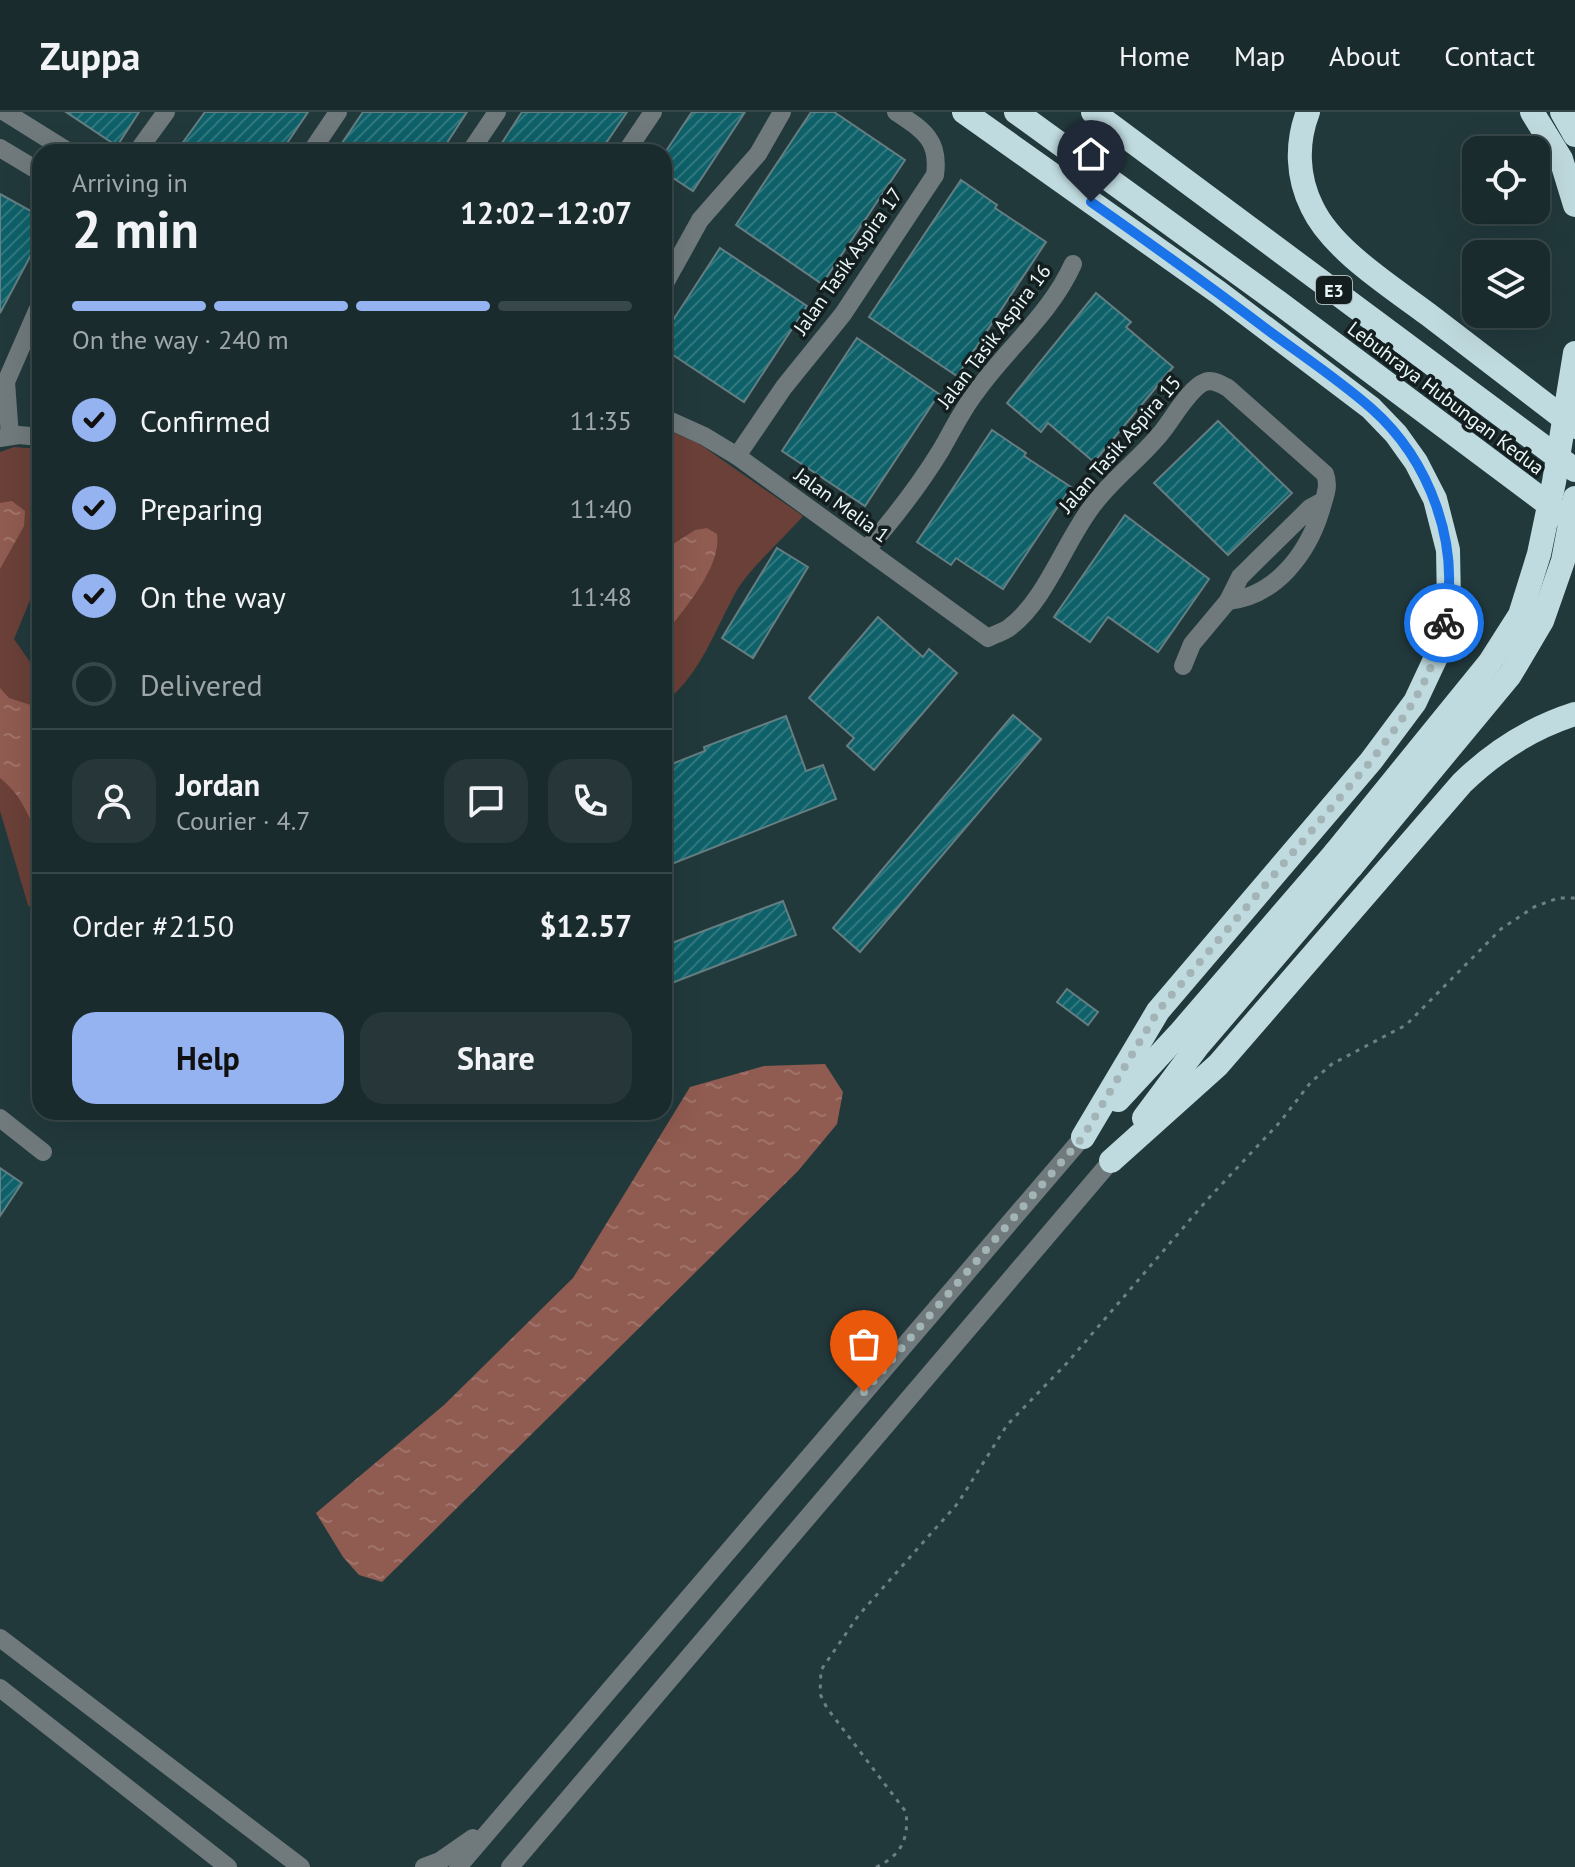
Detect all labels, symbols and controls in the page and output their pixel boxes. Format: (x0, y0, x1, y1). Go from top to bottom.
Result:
text: Zuppa (40, 31, 140, 80)
text: Home (1119, 37, 1190, 74)
text: Map (1234, 37, 1285, 74)
text: About (1329, 37, 1400, 74)
text: Contact (1444, 37, 1535, 74)
pin (1057, 120, 1125, 202)
icon: home (1069, 132, 1113, 176)
map controls (1462, 136, 1550, 328)
button: locate (1462, 136, 1550, 224)
text: Arriving in (72, 166, 188, 199)
street label: Jalan Tasik Aspira 17 (787, 182, 908, 340)
text: 12:02–12:07 (460, 193, 632, 232)
text: 2 min (72, 195, 199, 262)
button: layers (1462, 240, 1550, 328)
street label: Jalan Tasik Aspira 16 (931, 259, 1057, 414)
road number: E3 (1316, 276, 1352, 304)
street label: Lebuhraya Hubungan Kedua (1342, 315, 1550, 481)
text: On the way · 240 m (72, 323, 289, 356)
street label: Jalan Tasik Aspira 15 (1053, 370, 1187, 519)
icon: check (72, 398, 116, 442)
text: Confirmed (140, 401, 271, 440)
text: 11:35 (570, 404, 632, 437)
street label: Jalan Melia 1 (789, 461, 895, 548)
icon: check (72, 486, 116, 530)
text: Preparing (140, 489, 263, 528)
text: 11:40 (570, 492, 632, 525)
icon: check (72, 574, 116, 618)
text: On the way (140, 577, 286, 616)
text: 11:48 (570, 580, 632, 613)
courier (1404, 583, 1484, 663)
icon: bike (1422, 601, 1466, 645)
text: Delivered (140, 665, 263, 704)
button: person (72, 759, 156, 843)
button: chat (444, 759, 528, 843)
button: phone (548, 759, 632, 843)
text: Jordan (176, 765, 260, 804)
text: Courier · 4.7 (176, 804, 310, 837)
text: Order #2150 (72, 906, 234, 945)
text: $12.57 (540, 906, 632, 945)
button: Help (72, 1012, 344, 1104)
button: Share (360, 1012, 632, 1104)
pin (830, 1310, 898, 1392)
icon: bag (842, 1322, 886, 1366)

